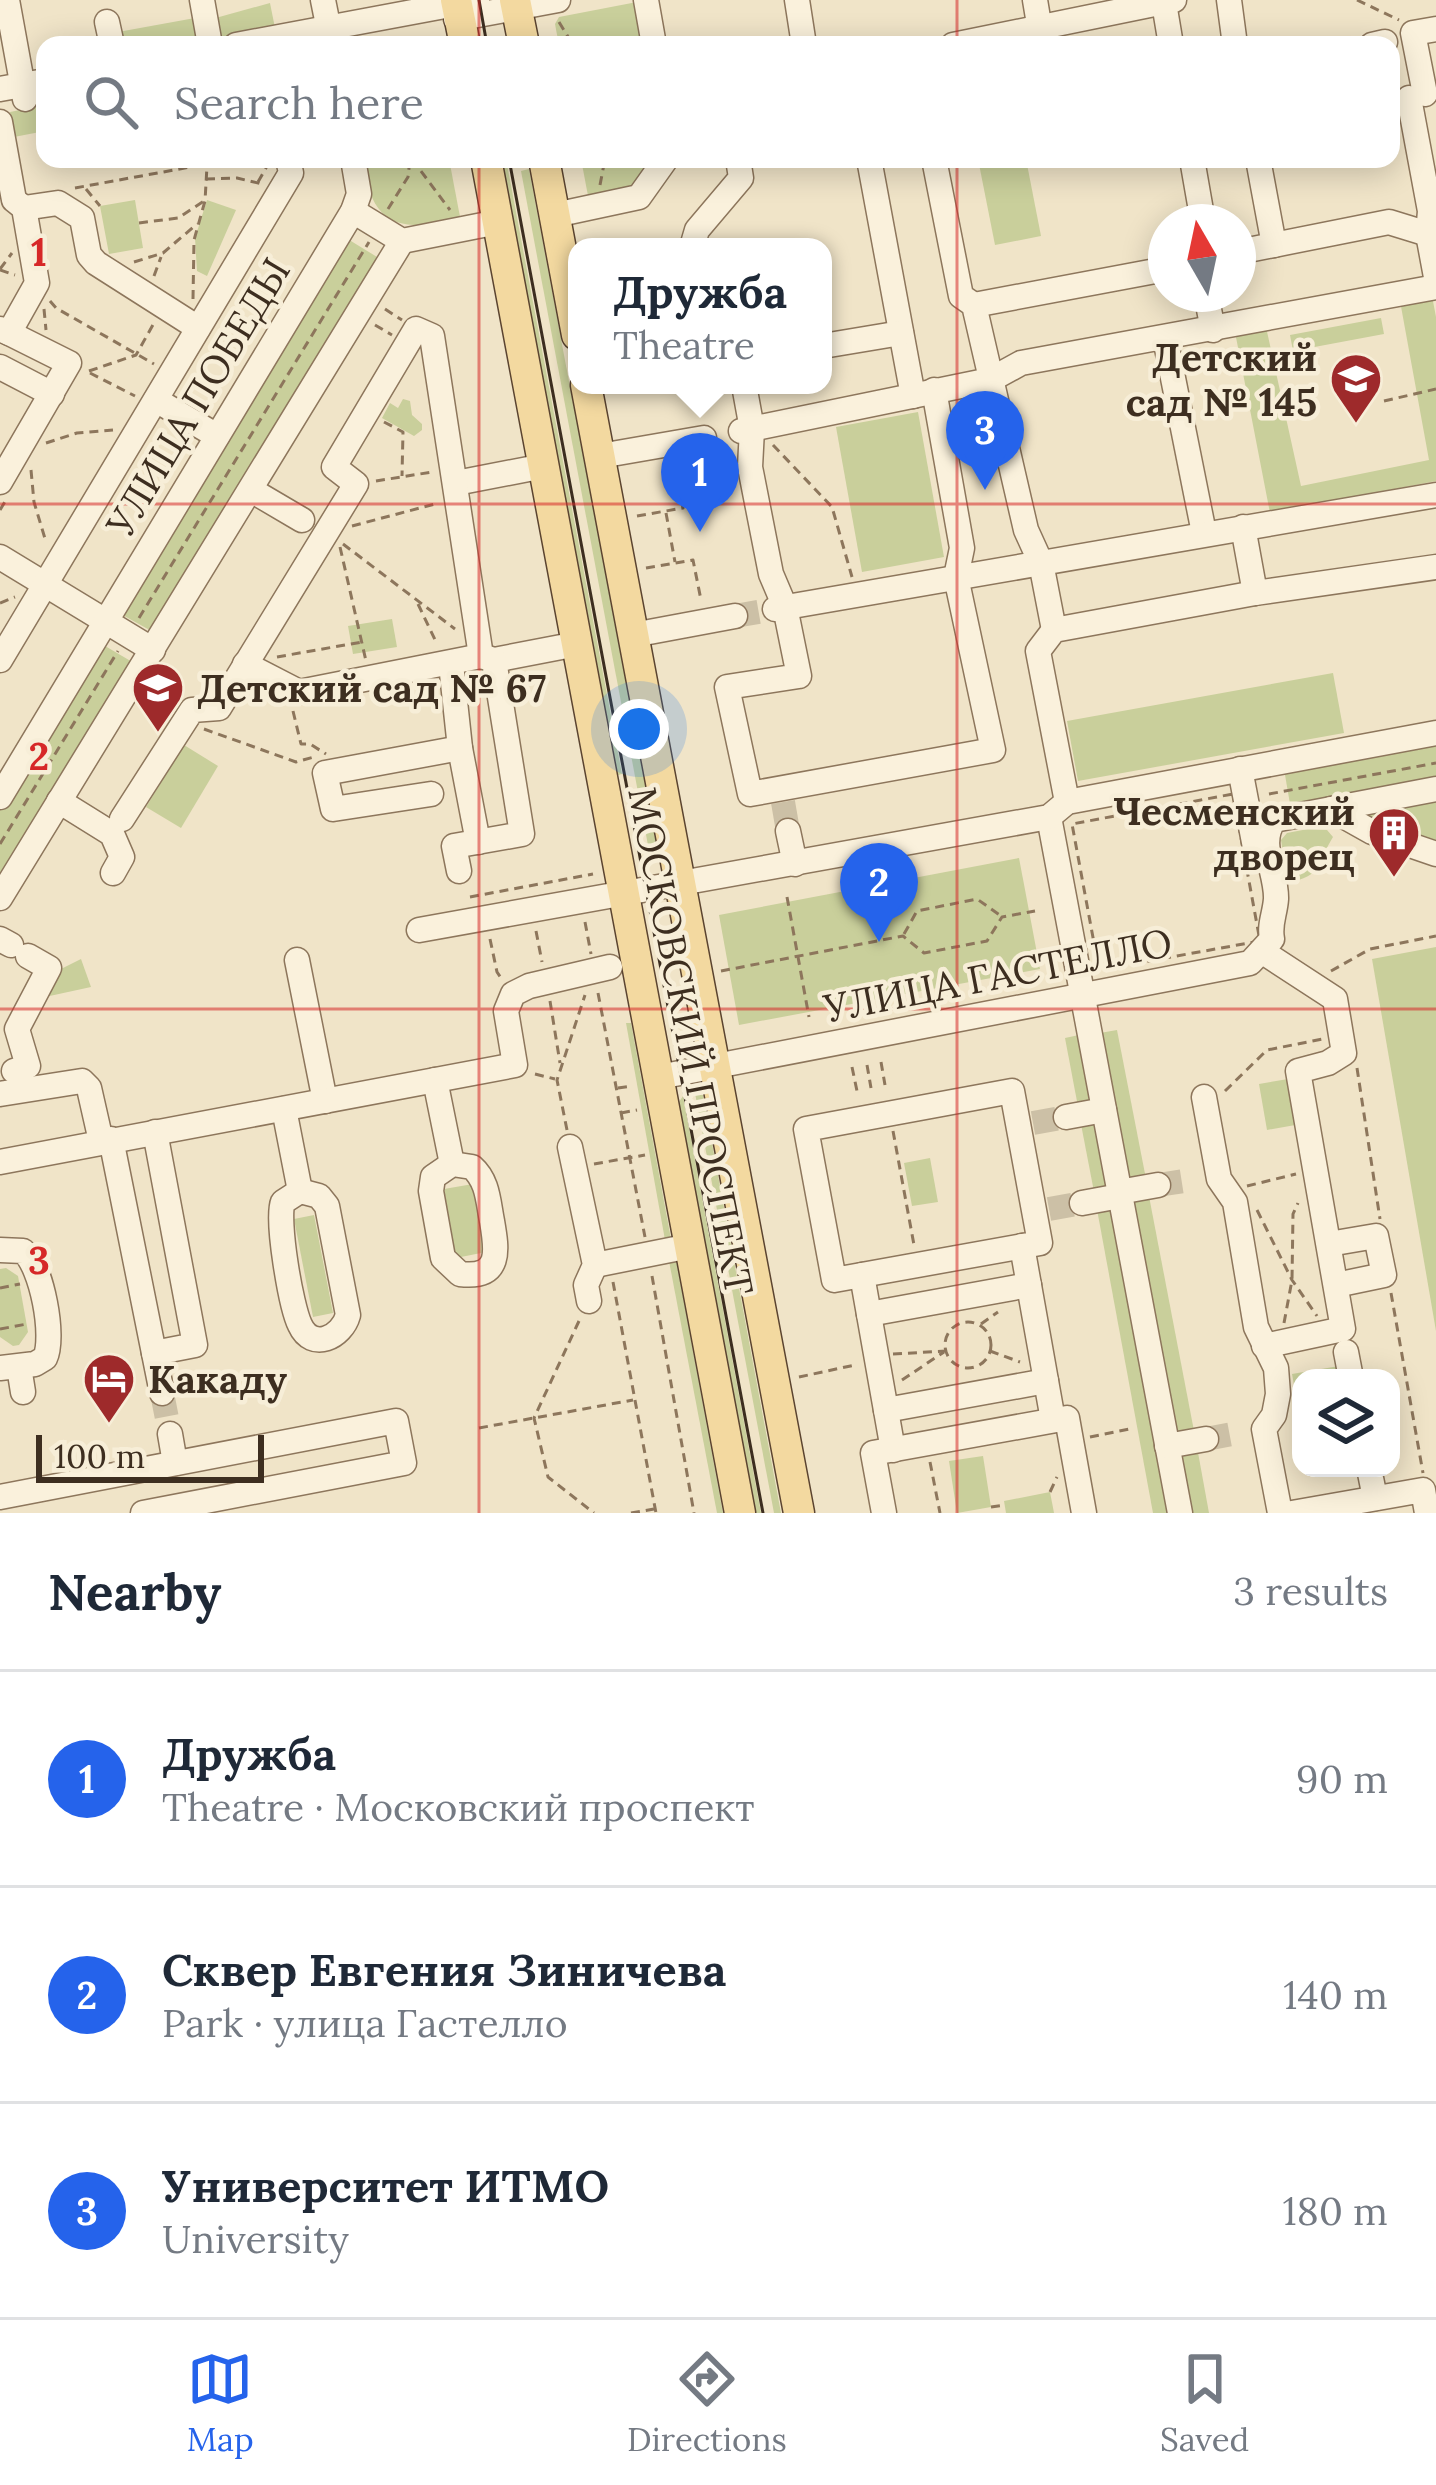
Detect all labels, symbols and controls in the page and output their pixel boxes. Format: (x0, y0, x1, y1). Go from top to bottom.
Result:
search box (36, 36, 1400, 168)
icon: search (78, 69, 144, 135)
text: Search here (174, 74, 424, 131)
north arrow (1148, 204, 1256, 312)
text: 1 (31, 227, 47, 277)
popup (568, 238, 832, 394)
street label: УЛИЦА ПОБЕДЫ (95, 249, 301, 546)
text: Дружба (613, 263, 787, 320)
text: Theatre (613, 320, 755, 370)
place label: Детский сад № 145 (1126, 332, 1317, 427)
school or university icon: Детский сад № 145 (1328, 351, 1384, 425)
pin: 3 (946, 391, 1024, 490)
pin: 1 (661, 433, 739, 532)
school or university icon: Детский сад № 67 (130, 660, 186, 734)
place label: Детский сад № 67 (197, 663, 546, 713)
your location (609, 699, 669, 759)
text: 2 (29, 731, 49, 781)
street label: МОСКОВСКИЙ ПРОСПЕКТ (617, 783, 765, 1299)
place label: Чесменский дворец (1113, 786, 1355, 881)
building icon: Чесменский дворец (1366, 805, 1422, 879)
pin: 2 (840, 843, 918, 942)
street label: УЛИЦА ГАСТЕЛЛО (819, 917, 1176, 1033)
text: 3 (28, 1235, 50, 1285)
hotel icon: Какаду (81, 1351, 137, 1425)
place label: Какаду (148, 1354, 288, 1404)
map controls (1292, 1369, 1400, 1477)
button: layers (1292, 1369, 1400, 1477)
scale bar (36, 1429, 264, 1482)
text: 100 m (54, 1435, 145, 1477)
text: Nearby (48, 1559, 221, 1624)
text: 3 results (1233, 1566, 1388, 1616)
text: Дружба (162, 1725, 336, 1782)
text: 1 (79, 1754, 95, 1804)
text: 90 m (1296, 1754, 1388, 1804)
text: Theatre · Московский проспект (162, 1782, 755, 1832)
text: Сквер Евгения Зиничева (162, 1941, 726, 1998)
text: 2 (77, 1970, 97, 2020)
text: 140 m (1283, 1970, 1388, 2020)
text: Park · улица Гастелло (162, 1998, 568, 2048)
text: Университет ИТМО (162, 2157, 609, 2214)
text: 3 (76, 2186, 98, 2236)
text: 180 m (1283, 2186, 1388, 2236)
text: University (162, 2214, 349, 2264)
tab: Map (187, 2346, 254, 2460)
tab: Directions (627, 2346, 787, 2460)
tab: Saved (1160, 2346, 1249, 2460)

